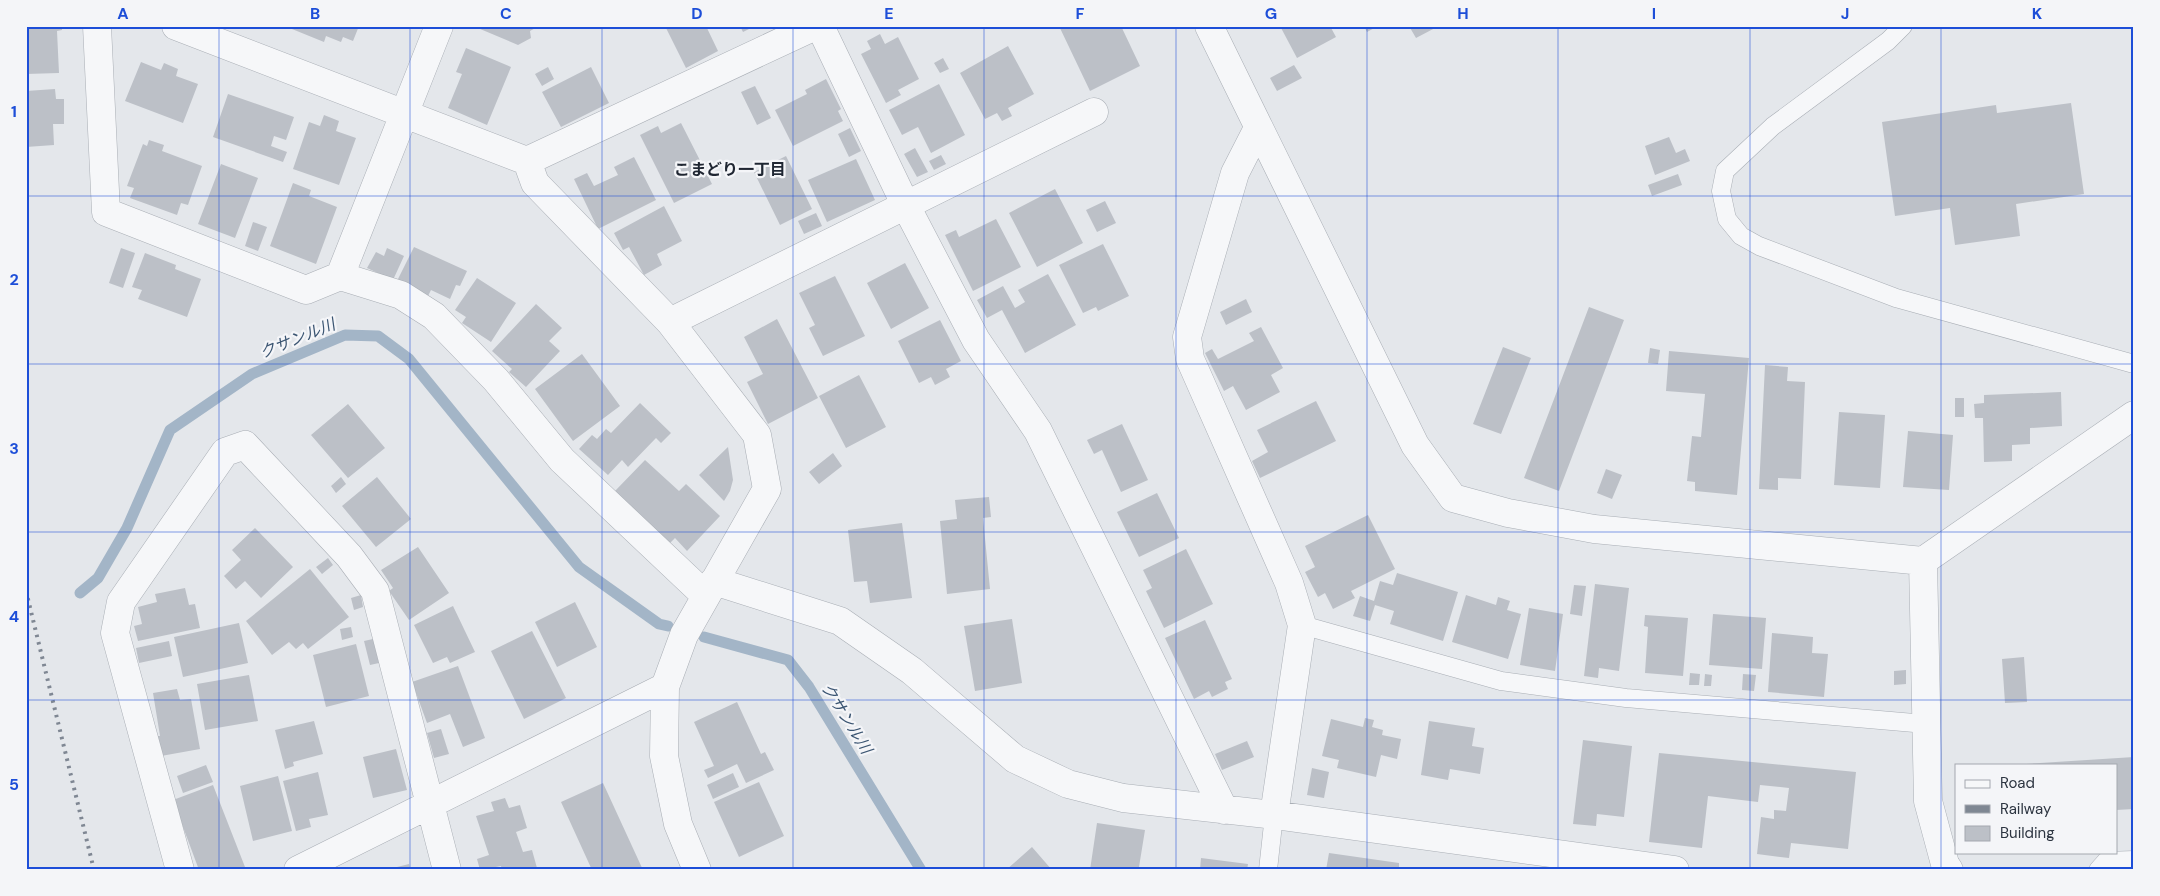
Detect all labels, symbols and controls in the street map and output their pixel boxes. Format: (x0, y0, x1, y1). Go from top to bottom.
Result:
text: A (117, 3, 129, 24)
text: B (310, 3, 320, 24)
text: C (500, 3, 512, 24)
text: D (691, 3, 703, 24)
text: E (884, 3, 894, 24)
text: F (1076, 3, 1085, 24)
text: G (1265, 3, 1277, 24)
text: H (1457, 3, 1469, 24)
text: I (1652, 3, 1656, 24)
text: J (1841, 3, 1849, 24)
text: K (2032, 3, 2043, 24)
text: 1 (11, 101, 17, 122)
district label: こまどり一丁目 (674, 159, 786, 180)
text: 2 (9, 269, 19, 290)
water label: クサンル川 (256, 313, 340, 363)
text: 3 (9, 438, 19, 459)
text: 4 (9, 606, 19, 627)
water label: クサンル川 (816, 679, 878, 759)
legend (1955, 764, 2118, 854)
text: Road (2000, 773, 2035, 793)
text: 5 (9, 774, 19, 795)
text: Railway (2000, 799, 2052, 819)
text: Building (2000, 823, 2055, 843)

